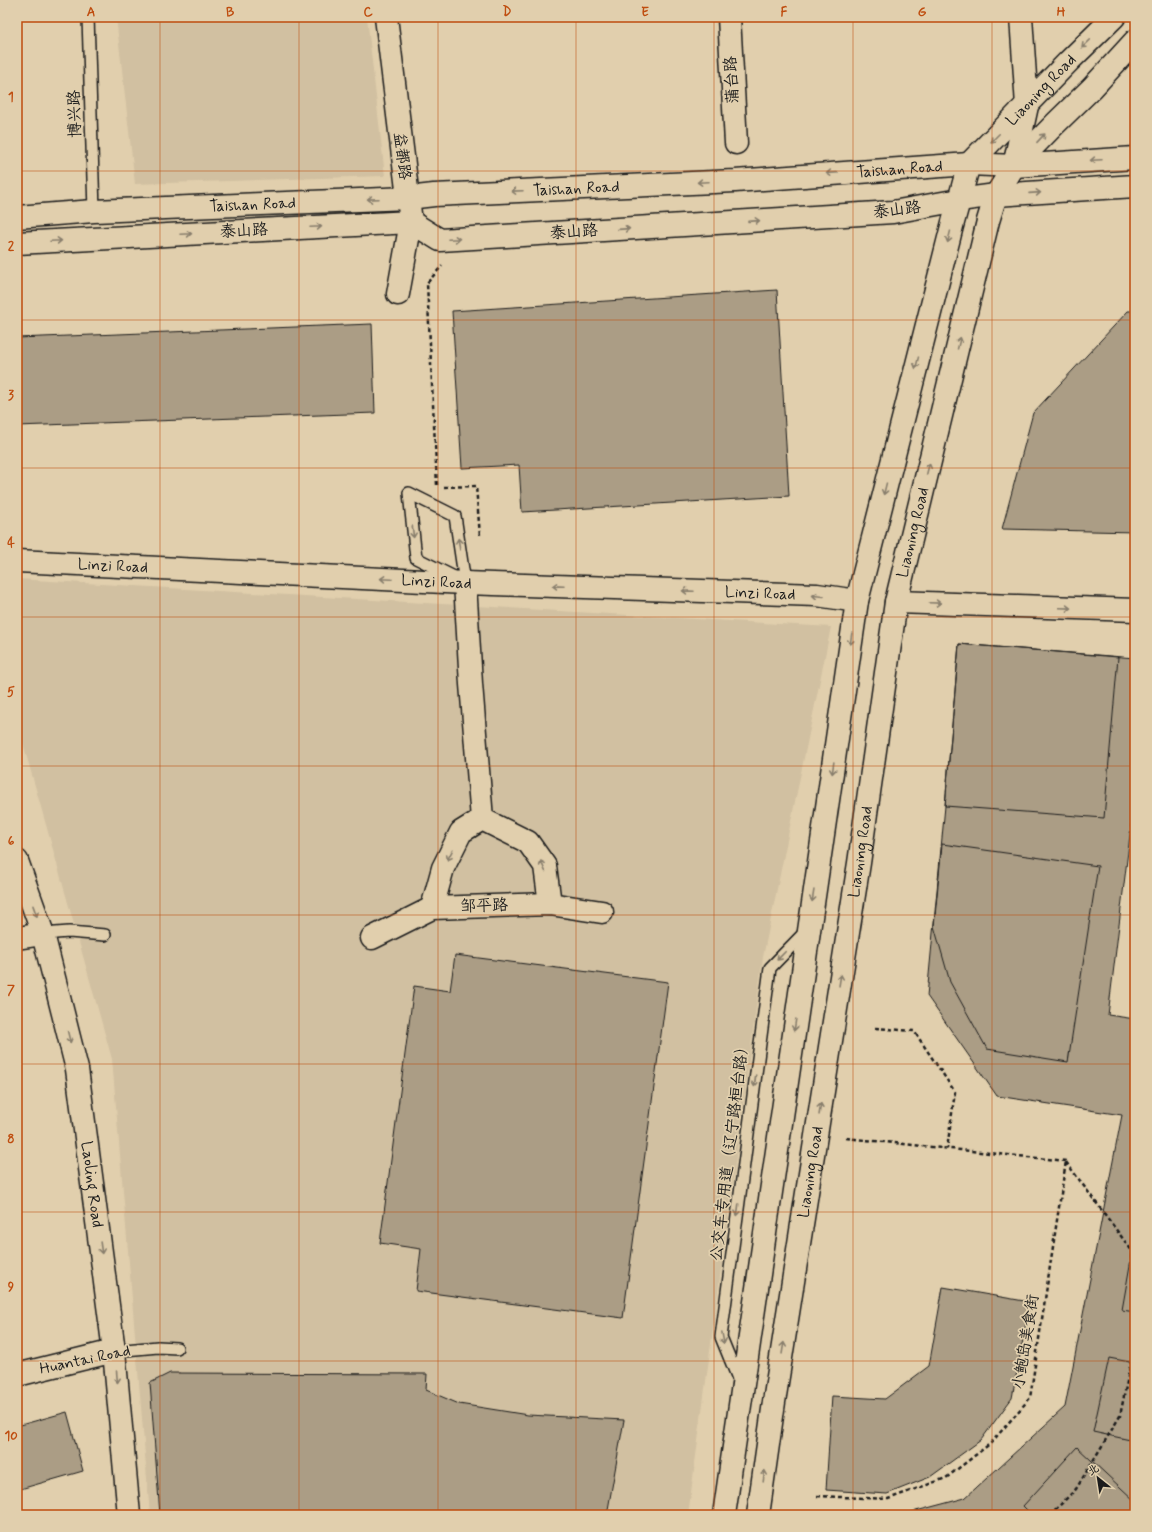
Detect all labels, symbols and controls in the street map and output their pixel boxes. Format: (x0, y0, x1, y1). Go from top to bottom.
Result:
text: A (87, 4, 95, 21)
text: B (226, 4, 235, 21)
text: C (363, 4, 373, 21)
text: D (503, 4, 512, 21)
text: E (641, 4, 649, 21)
text: F (781, 4, 788, 21)
text: G (918, 4, 927, 21)
text: H (1057, 4, 1066, 21)
one-way arrow (1081, 39, 1091, 49)
street label: Liaoning Road (1001, 49, 1081, 130)
street label: 蒲台路 (720, 55, 744, 105)
text: 1 (8, 89, 14, 106)
street label: 博兴路 (64, 90, 86, 138)
street label: 益都路 (389, 131, 415, 181)
one-way arrow (990, 133, 1000, 143)
one-way arrow (1036, 133, 1046, 143)
street label: Taishan Road (856, 155, 944, 183)
one-way arrow (1090, 156, 1103, 163)
one-way arrow (826, 170, 839, 177)
street label: Taishan Road (532, 176, 620, 201)
one-way arrow (697, 179, 710, 186)
one-way arrow (511, 188, 524, 195)
one-way arrow (1028, 189, 1041, 197)
street label: Taishan Road (209, 192, 296, 217)
one-way arrow (367, 195, 380, 203)
street label: 泰山路 (872, 197, 922, 223)
one-way arrow (747, 217, 760, 224)
street label: 泰山路 (219, 219, 269, 243)
street label: 泰山路 (549, 220, 599, 244)
one-way arrow (309, 223, 322, 231)
one-way arrow (617, 225, 630, 232)
one-way arrow (179, 230, 192, 238)
one-way arrow (945, 231, 952, 244)
one-way arrow (448, 235, 461, 242)
one-way arrow (49, 237, 62, 245)
text: 2 (8, 238, 15, 255)
one-way arrow (955, 336, 963, 349)
one-way arrow (913, 357, 920, 370)
text: 3 (8, 387, 14, 404)
one-way arrow (925, 463, 932, 476)
one-way arrow (881, 483, 888, 496)
street label: Liaoning Road (892, 485, 934, 580)
one-way arrow (409, 525, 417, 538)
text: 4 (7, 535, 15, 552)
one-way arrow (455, 538, 463, 551)
street label: Linzi Road (77, 553, 149, 578)
street label: Linzi Road (401, 569, 472, 594)
one-way arrow (380, 575, 393, 583)
street label: Linzi Road (725, 581, 796, 605)
one-way arrow (552, 582, 565, 590)
one-way arrow (682, 587, 695, 594)
one-way arrow (812, 592, 825, 599)
one-way arrow (928, 600, 941, 607)
one-way arrow (1058, 604, 1071, 612)
one-way arrow (847, 632, 855, 645)
text: 5 (7, 684, 15, 701)
one-way arrow (829, 761, 837, 774)
street label: Liaoning Road (843, 805, 877, 899)
text: 6 (8, 833, 15, 850)
one-way arrow (445, 849, 453, 861)
one-way arrow (539, 860, 546, 872)
one-way arrow (809, 890, 817, 903)
street label: 邹平路 (460, 895, 508, 917)
one-way arrow (32, 905, 39, 918)
one-way arrow (776, 951, 786, 961)
one-way arrow (836, 974, 844, 987)
text: 7 (7, 982, 15, 999)
one-way arrow (791, 1018, 799, 1031)
one-way arrow (66, 1030, 73, 1043)
street label: 公交车专用道（辽宁路桓台路） (706, 1038, 754, 1262)
one-way arrow (751, 1074, 759, 1087)
one-way arrow (816, 1103, 824, 1116)
street label: Liaoning Road (793, 1125, 828, 1219)
text: 8 (7, 1131, 15, 1148)
street label: Laoling Road (76, 1140, 108, 1229)
one-way arrow (734, 1203, 742, 1216)
one-way arrow (97, 1241, 105, 1254)
text: 9 (8, 1279, 15, 1296)
street label: 小鲍岛美食街 (1008, 1293, 1044, 1391)
one-way arrow (720, 1332, 728, 1345)
street label: Huantai Road (38, 1340, 132, 1380)
one-way arrow (779, 1342, 787, 1355)
one-way arrow (113, 1370, 120, 1383)
text: 10 (4, 1428, 18, 1445)
north arrow (1078, 1458, 1118, 1498)
text: 北 (1085, 1461, 1102, 1479)
one-way arrow (760, 1470, 768, 1483)

